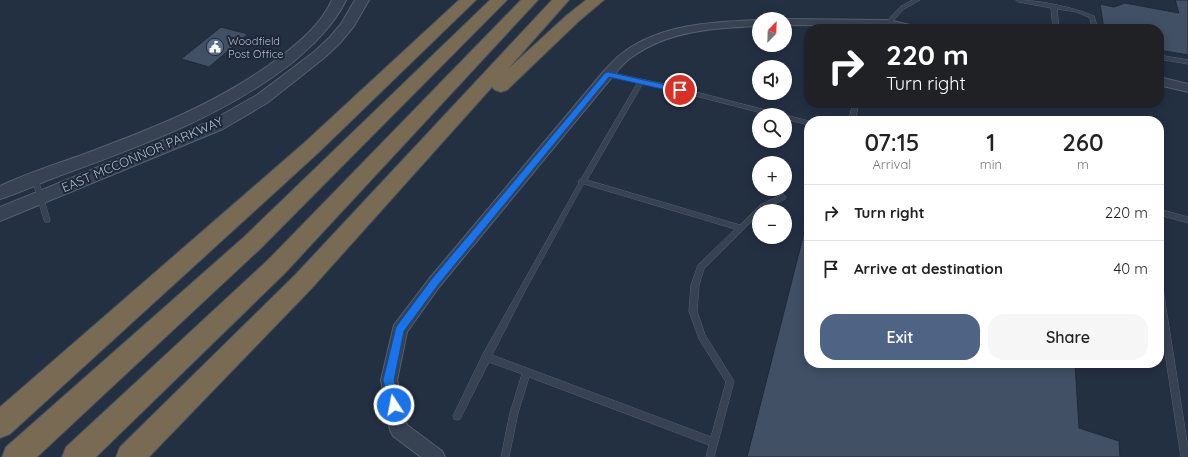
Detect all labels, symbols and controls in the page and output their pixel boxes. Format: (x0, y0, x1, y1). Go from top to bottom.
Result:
north arrow (752, 12, 792, 52)
map controls (752, 12, 792, 244)
place label: Woodfield Post Office (228, 34, 284, 61)
public building icon: Woodfield Post Office (205, 37, 225, 57)
text: 220 m (886, 37, 969, 72)
icon: right (820, 40, 872, 92)
button: sound (752, 60, 792, 100)
text: Turn right (886, 72, 966, 95)
pin (663, 73, 697, 107)
icon: arrive (669, 79, 691, 101)
button: search (752, 108, 792, 148)
street label: EAST MCCONNOR PARKWAY (59, 112, 226, 195)
text: 07:15 (864, 127, 919, 157)
text: 1 (986, 127, 995, 157)
text: 260 (1062, 127, 1104, 157)
button: + (752, 156, 792, 196)
text: Arrival (872, 156, 911, 172)
text: min (980, 156, 1002, 172)
text: m (1077, 156, 1089, 172)
icon: right (820, 202, 842, 224)
text: Turn right (854, 203, 925, 222)
text: 220 m (1105, 203, 1148, 222)
button: − (752, 204, 792, 244)
icon: arrive (820, 258, 842, 280)
text: Arrive at destination (854, 259, 1003, 278)
text: 40 m (1113, 259, 1148, 278)
button: Exit (820, 314, 980, 360)
button: Share (988, 314, 1148, 360)
position arrow (373, 384, 415, 426)

